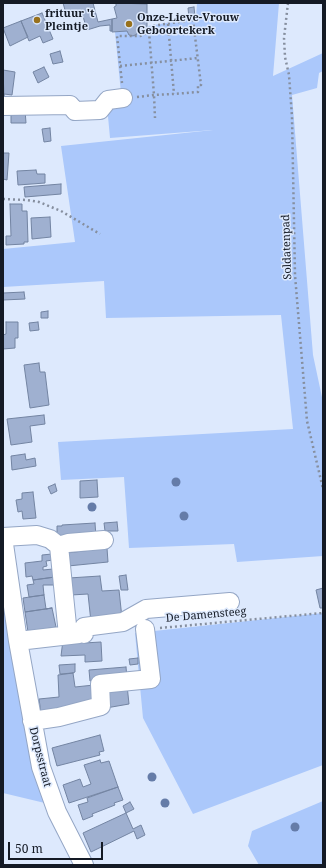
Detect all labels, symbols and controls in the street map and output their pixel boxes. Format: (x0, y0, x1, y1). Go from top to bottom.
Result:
place label: frituur 't Pleintje (45, 7, 94, 33)
place label: Onze-Lieve-Vrouw Geboortekerk (137, 11, 239, 37)
marker: frituur 't Pleintje (32, 15, 42, 25)
marker: Onze-Lieve-Vrouw Geboortekerk (124, 19, 134, 29)
street label: Soldatenpad (279, 214, 295, 280)
street label: De Damensteeg (165, 605, 247, 625)
street label: Dorpsstraat (26, 726, 54, 788)
scale bar (10, 834, 105, 860)
text: 50 m (15, 840, 43, 857)

